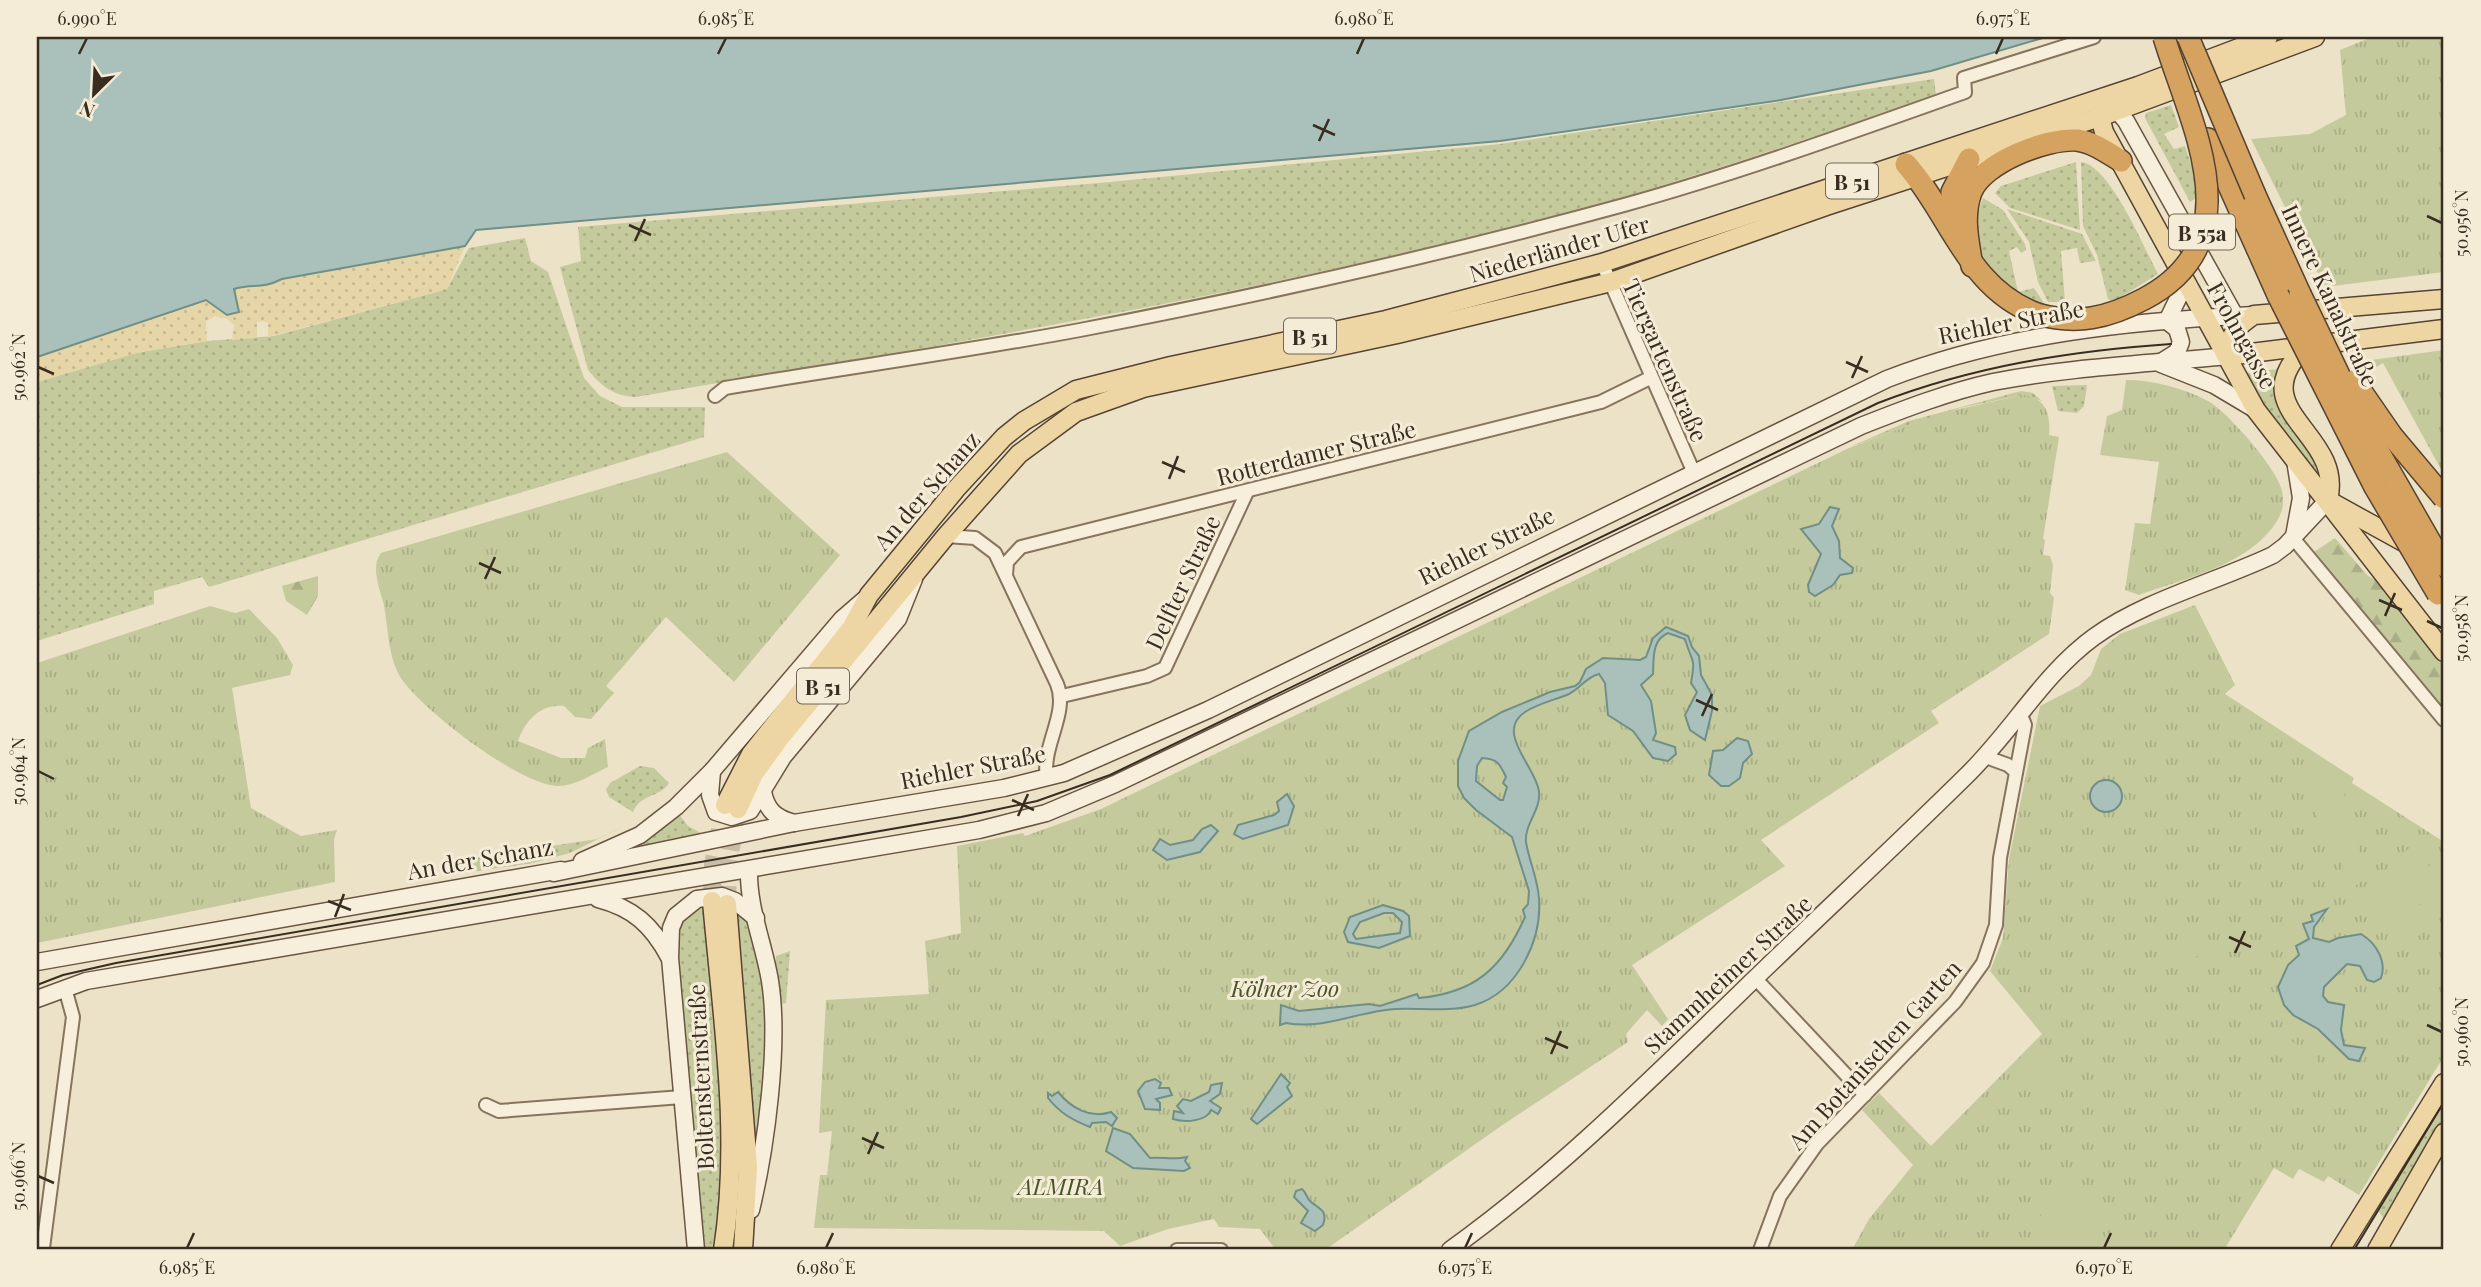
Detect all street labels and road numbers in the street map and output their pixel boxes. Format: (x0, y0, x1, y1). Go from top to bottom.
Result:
road number: B 51 (1826, 164, 1878, 198)
street label: Innere Kanalstraße (2275, 199, 2387, 391)
street label: Niederländer Ufer (1465, 207, 1653, 289)
road number: B 55a (2169, 215, 2235, 250)
street label: Tiergartenstraße (1616, 274, 1716, 446)
street label: Frohngasse (2201, 276, 2285, 394)
street label: Riehler Straße (1936, 292, 2086, 350)
road number: B 51 (1284, 318, 1336, 354)
street label: Rotterdamer Straße (1213, 412, 1419, 492)
street label: An der Schanz (865, 424, 986, 557)
street label: Riehler Straße (1413, 499, 1559, 591)
street label: Delfter Straße (1137, 510, 1227, 654)
road number: B 51 (797, 668, 849, 704)
street label: Riehler Straße (898, 737, 1048, 795)
street label: An der Schanz (404, 830, 555, 886)
street label: Stammheimer Straße (1636, 888, 1818, 1060)
street label: Am Botanischen Garten (1780, 952, 1968, 1156)
street label: Boltensternstraße (680, 983, 720, 1171)

